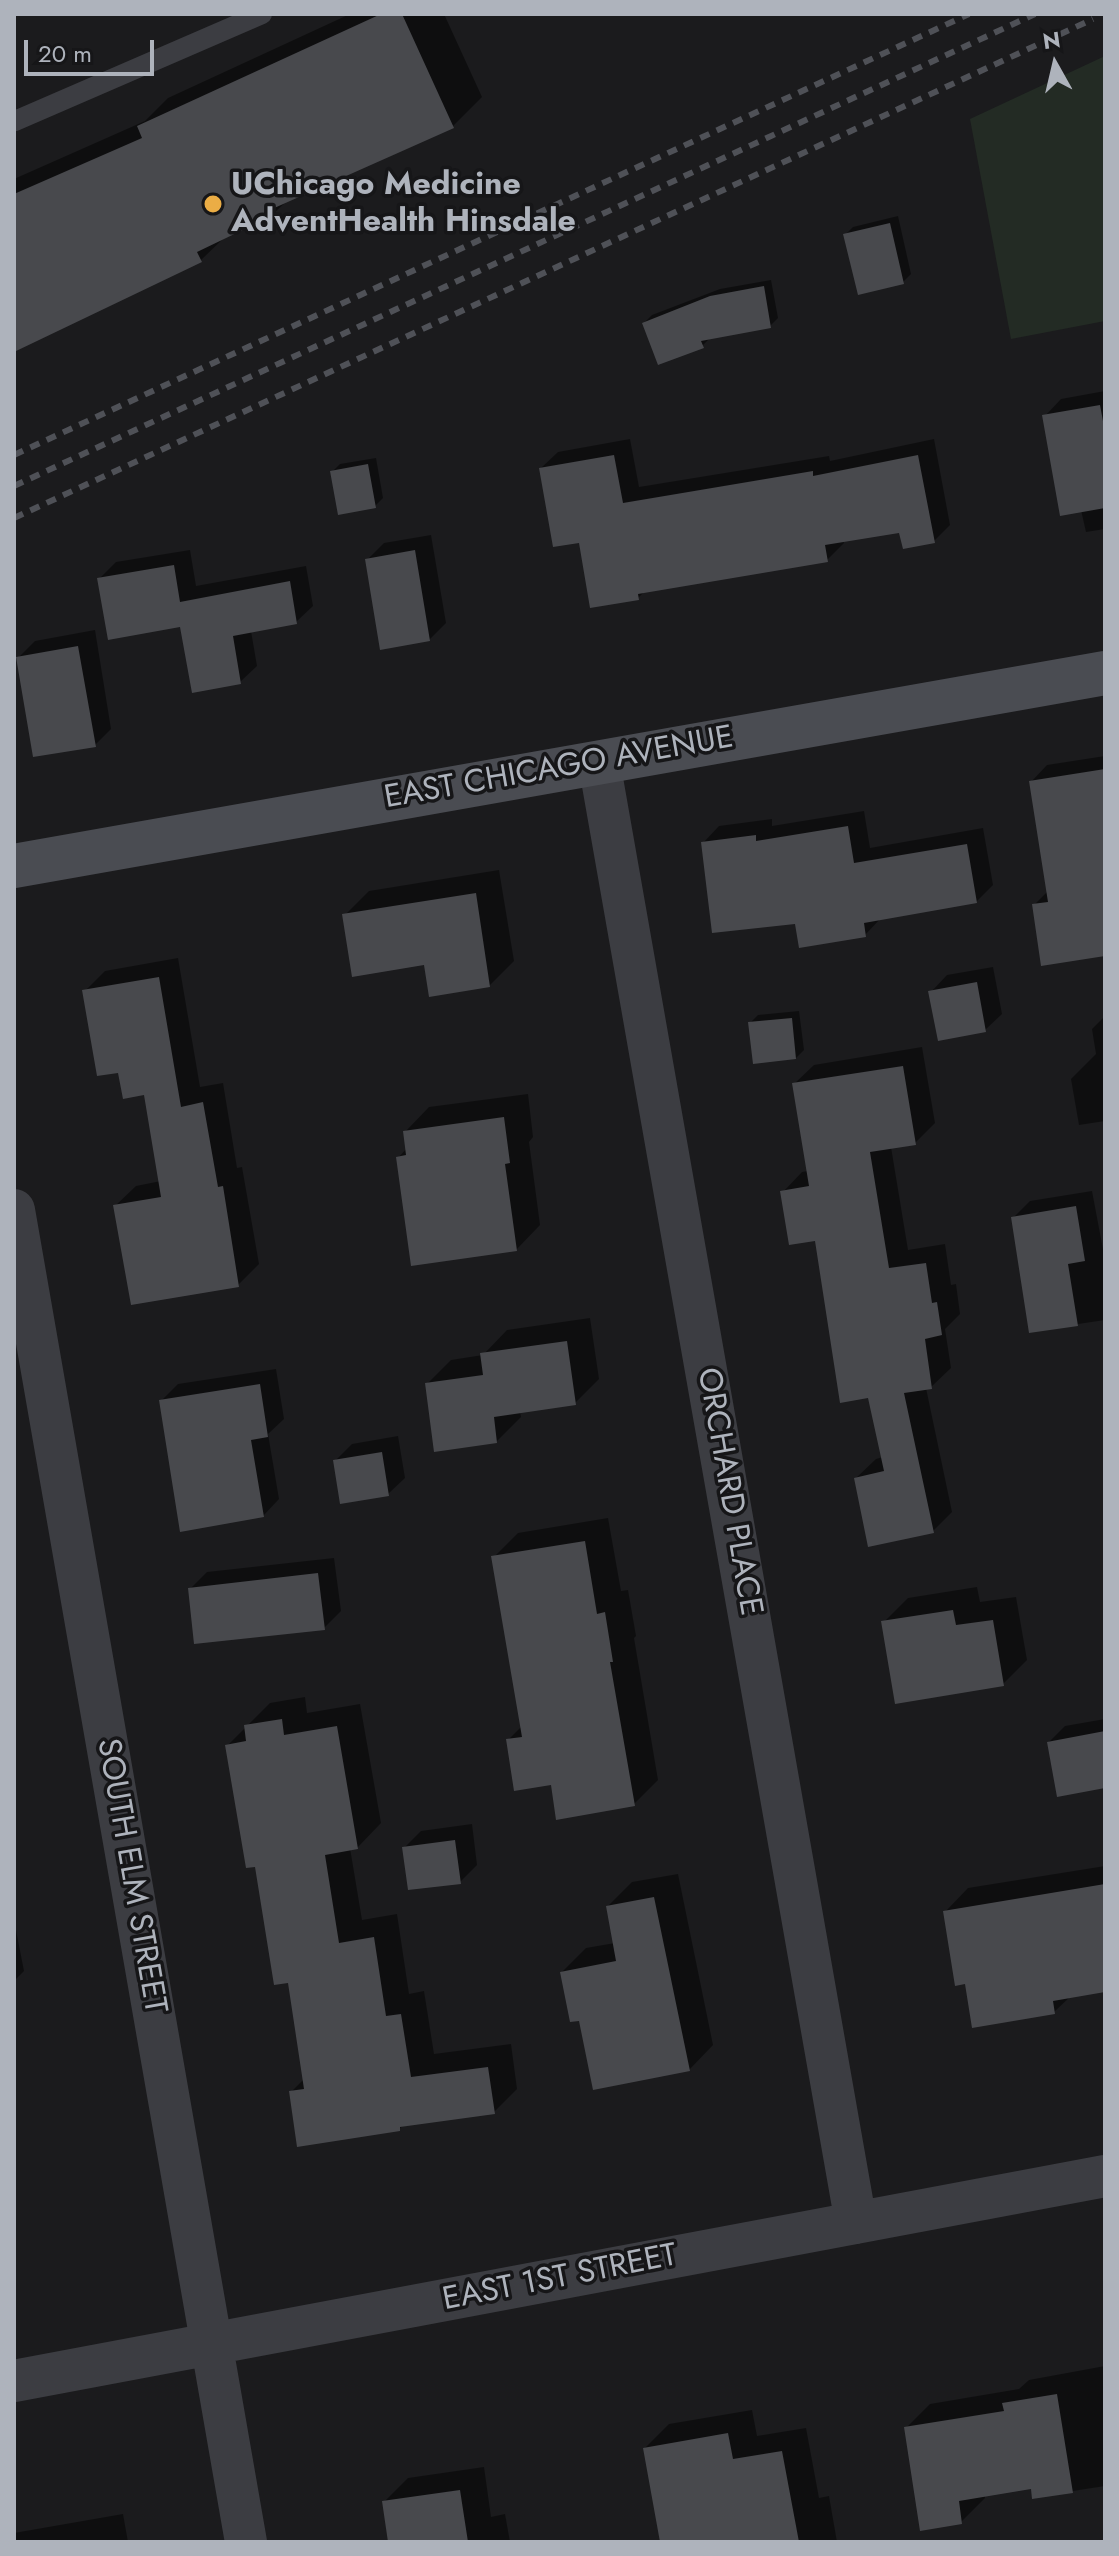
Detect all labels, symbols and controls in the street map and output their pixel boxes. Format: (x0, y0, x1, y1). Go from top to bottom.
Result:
text: N (1041, 23, 1063, 57)
scale bar (28, 24, 158, 74)
north arrow (1015, 24, 1095, 104)
text: 20 m (38, 36, 92, 71)
place label: UChicago Medicine AdventHealth Hinsdale (231, 167, 576, 242)
marker: UChicago Medicine AdventHealth Hinsdale (202, 193, 224, 215)
street label: EAST CHICAGO AVENUE (381, 719, 737, 819)
street label: ORCHARD PLACE (687, 1365, 769, 1619)
street label: SOUTH ELM STREET (87, 1736, 173, 2016)
street label: EAST 1ST STREET (440, 2237, 680, 2321)

